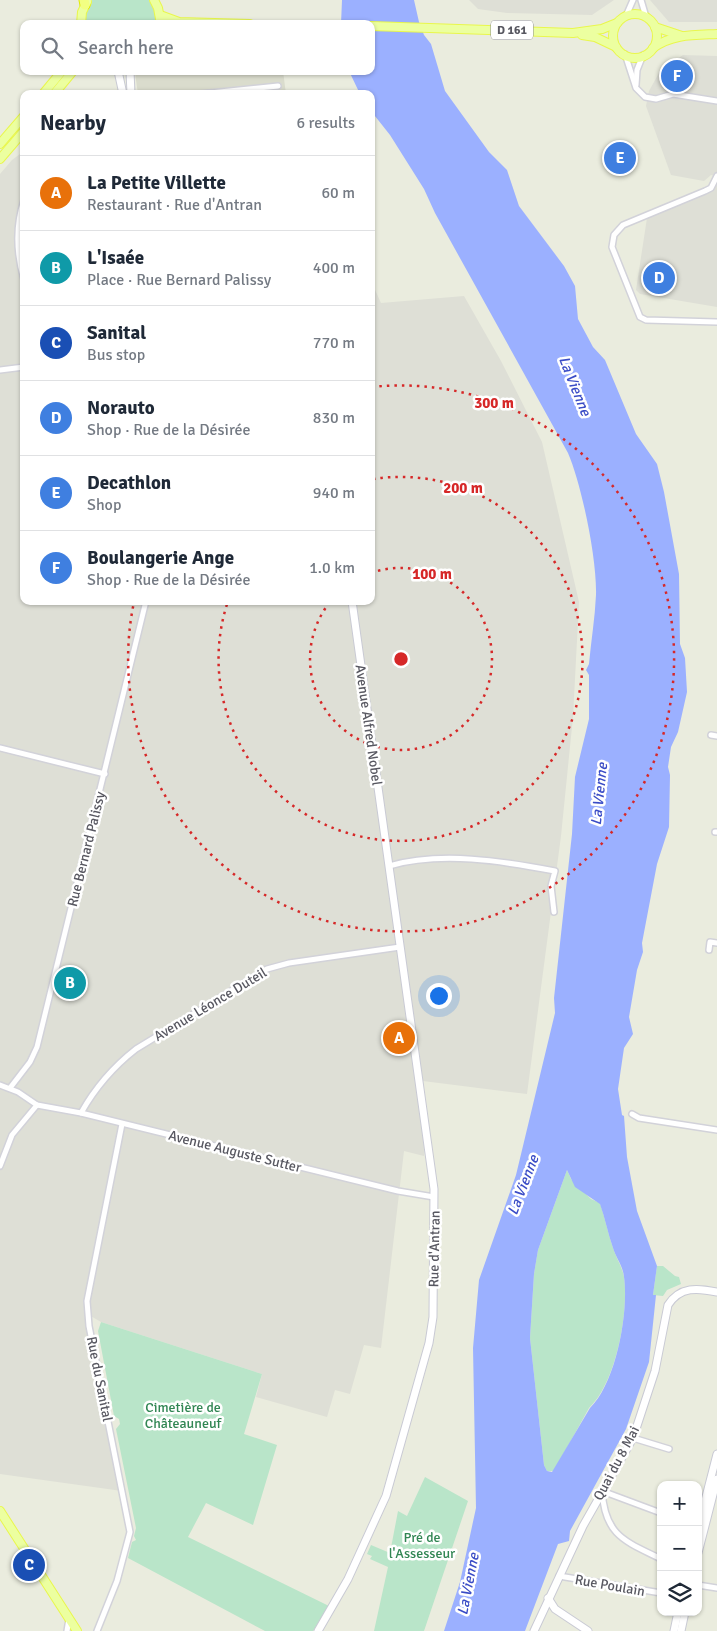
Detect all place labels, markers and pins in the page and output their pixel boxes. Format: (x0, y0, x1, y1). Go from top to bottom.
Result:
pin: F (661, 57, 693, 95)
pin: E (604, 139, 636, 177)
pin: D (643, 259, 675, 297)
centre of rings (392, 650, 410, 668)
pin: B (54, 964, 86, 1002)
pin: A (383, 1019, 415, 1057)
pin: C (13, 1546, 45, 1584)

